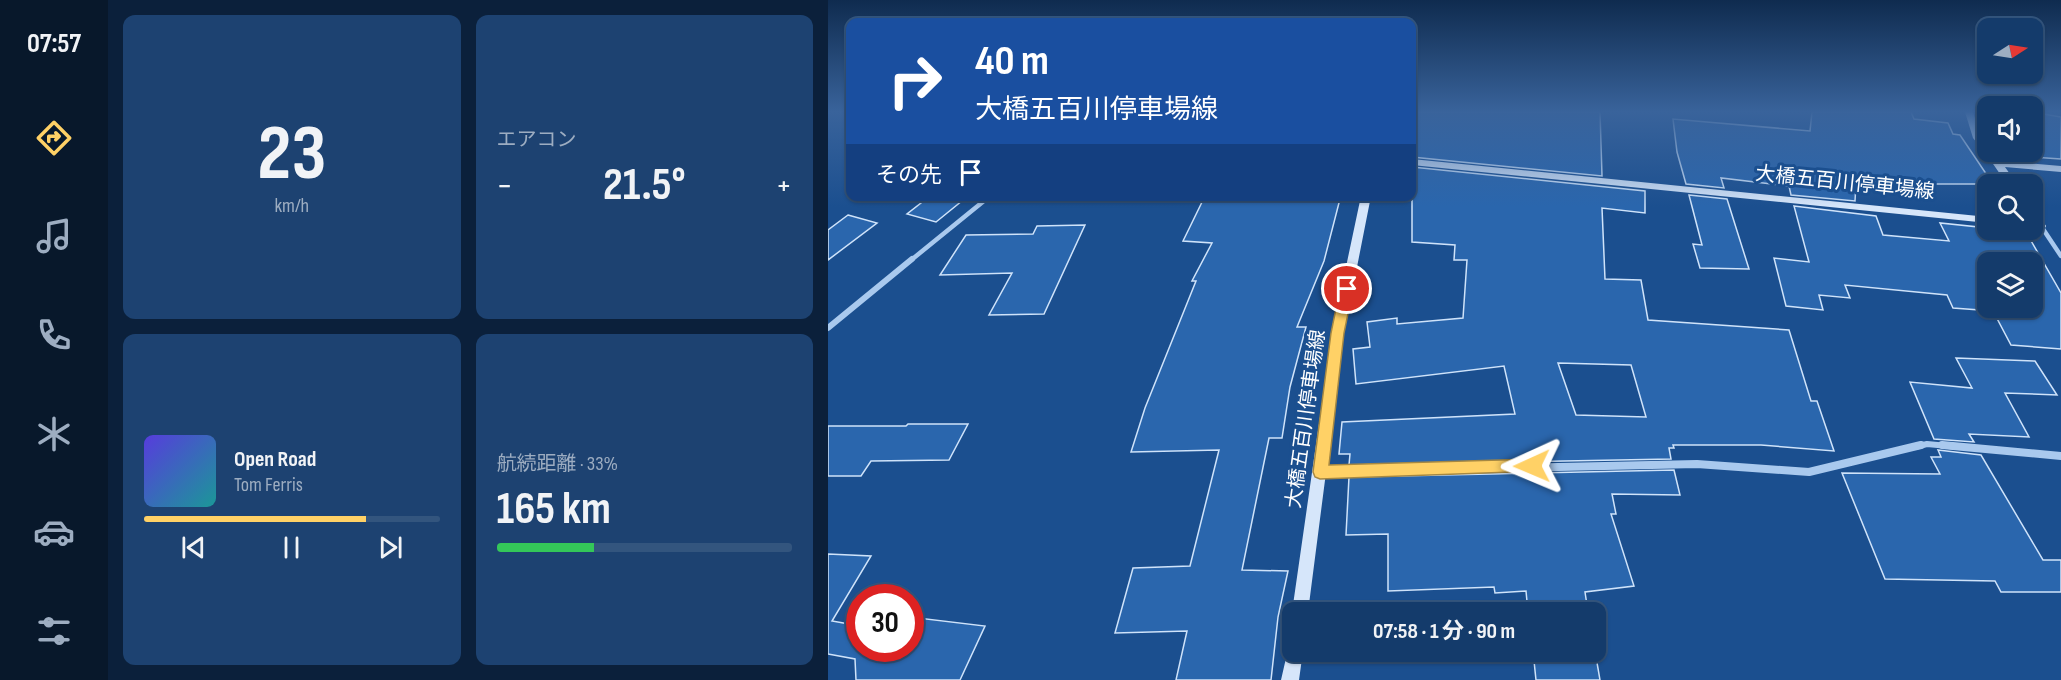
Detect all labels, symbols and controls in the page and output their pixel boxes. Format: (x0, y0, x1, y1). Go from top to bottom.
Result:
north arrow (1977, 18, 2043, 84)
map controls (1977, 18, 2043, 318)
text: 07:57 (27, 28, 81, 60)
text: 40 m (975, 36, 1049, 87)
icon: right (876, 42, 954, 120)
text: 大橋五百川停車場線 (975, 94, 1218, 126)
button: sound (1977, 96, 2043, 162)
text: 23 (257, 108, 326, 201)
icon: directions (33, 117, 75, 159)
text: エアコン (497, 128, 577, 152)
icon: arrive (954, 156, 987, 189)
text: 21.5° (603, 158, 686, 213)
text: その先 (876, 162, 942, 189)
street label: 大橋五百川停車場線 (1754, 162, 1936, 204)
text: − (497, 166, 513, 206)
text: + (776, 166, 792, 206)
button: search (1977, 174, 2043, 240)
text: km/h (274, 194, 309, 218)
icon: music (33, 215, 75, 257)
button: layers (1977, 252, 2043, 318)
pin (1321, 263, 1372, 314)
icon: arrive (1330, 272, 1363, 305)
icon: phone (33, 314, 75, 356)
street label: 大橋五百川停車場線 (1282, 328, 1330, 510)
icon: climate (33, 413, 75, 455)
position arrow (1500, 434, 1564, 498)
text: Open Road (234, 446, 316, 473)
text: 航続距離 · 33% (497, 452, 618, 476)
text: Tom Ferris (234, 473, 303, 497)
text: 165 km (497, 482, 611, 537)
icon: car (33, 511, 75, 553)
icon: previous (177, 531, 210, 564)
icon: pause (275, 531, 308, 564)
icon: next (374, 531, 407, 564)
speed limit sign: 30 (846, 584, 924, 662)
icon: filters (33, 610, 75, 652)
text: 07:58 · 1 分 · 90 m (1373, 618, 1515, 645)

